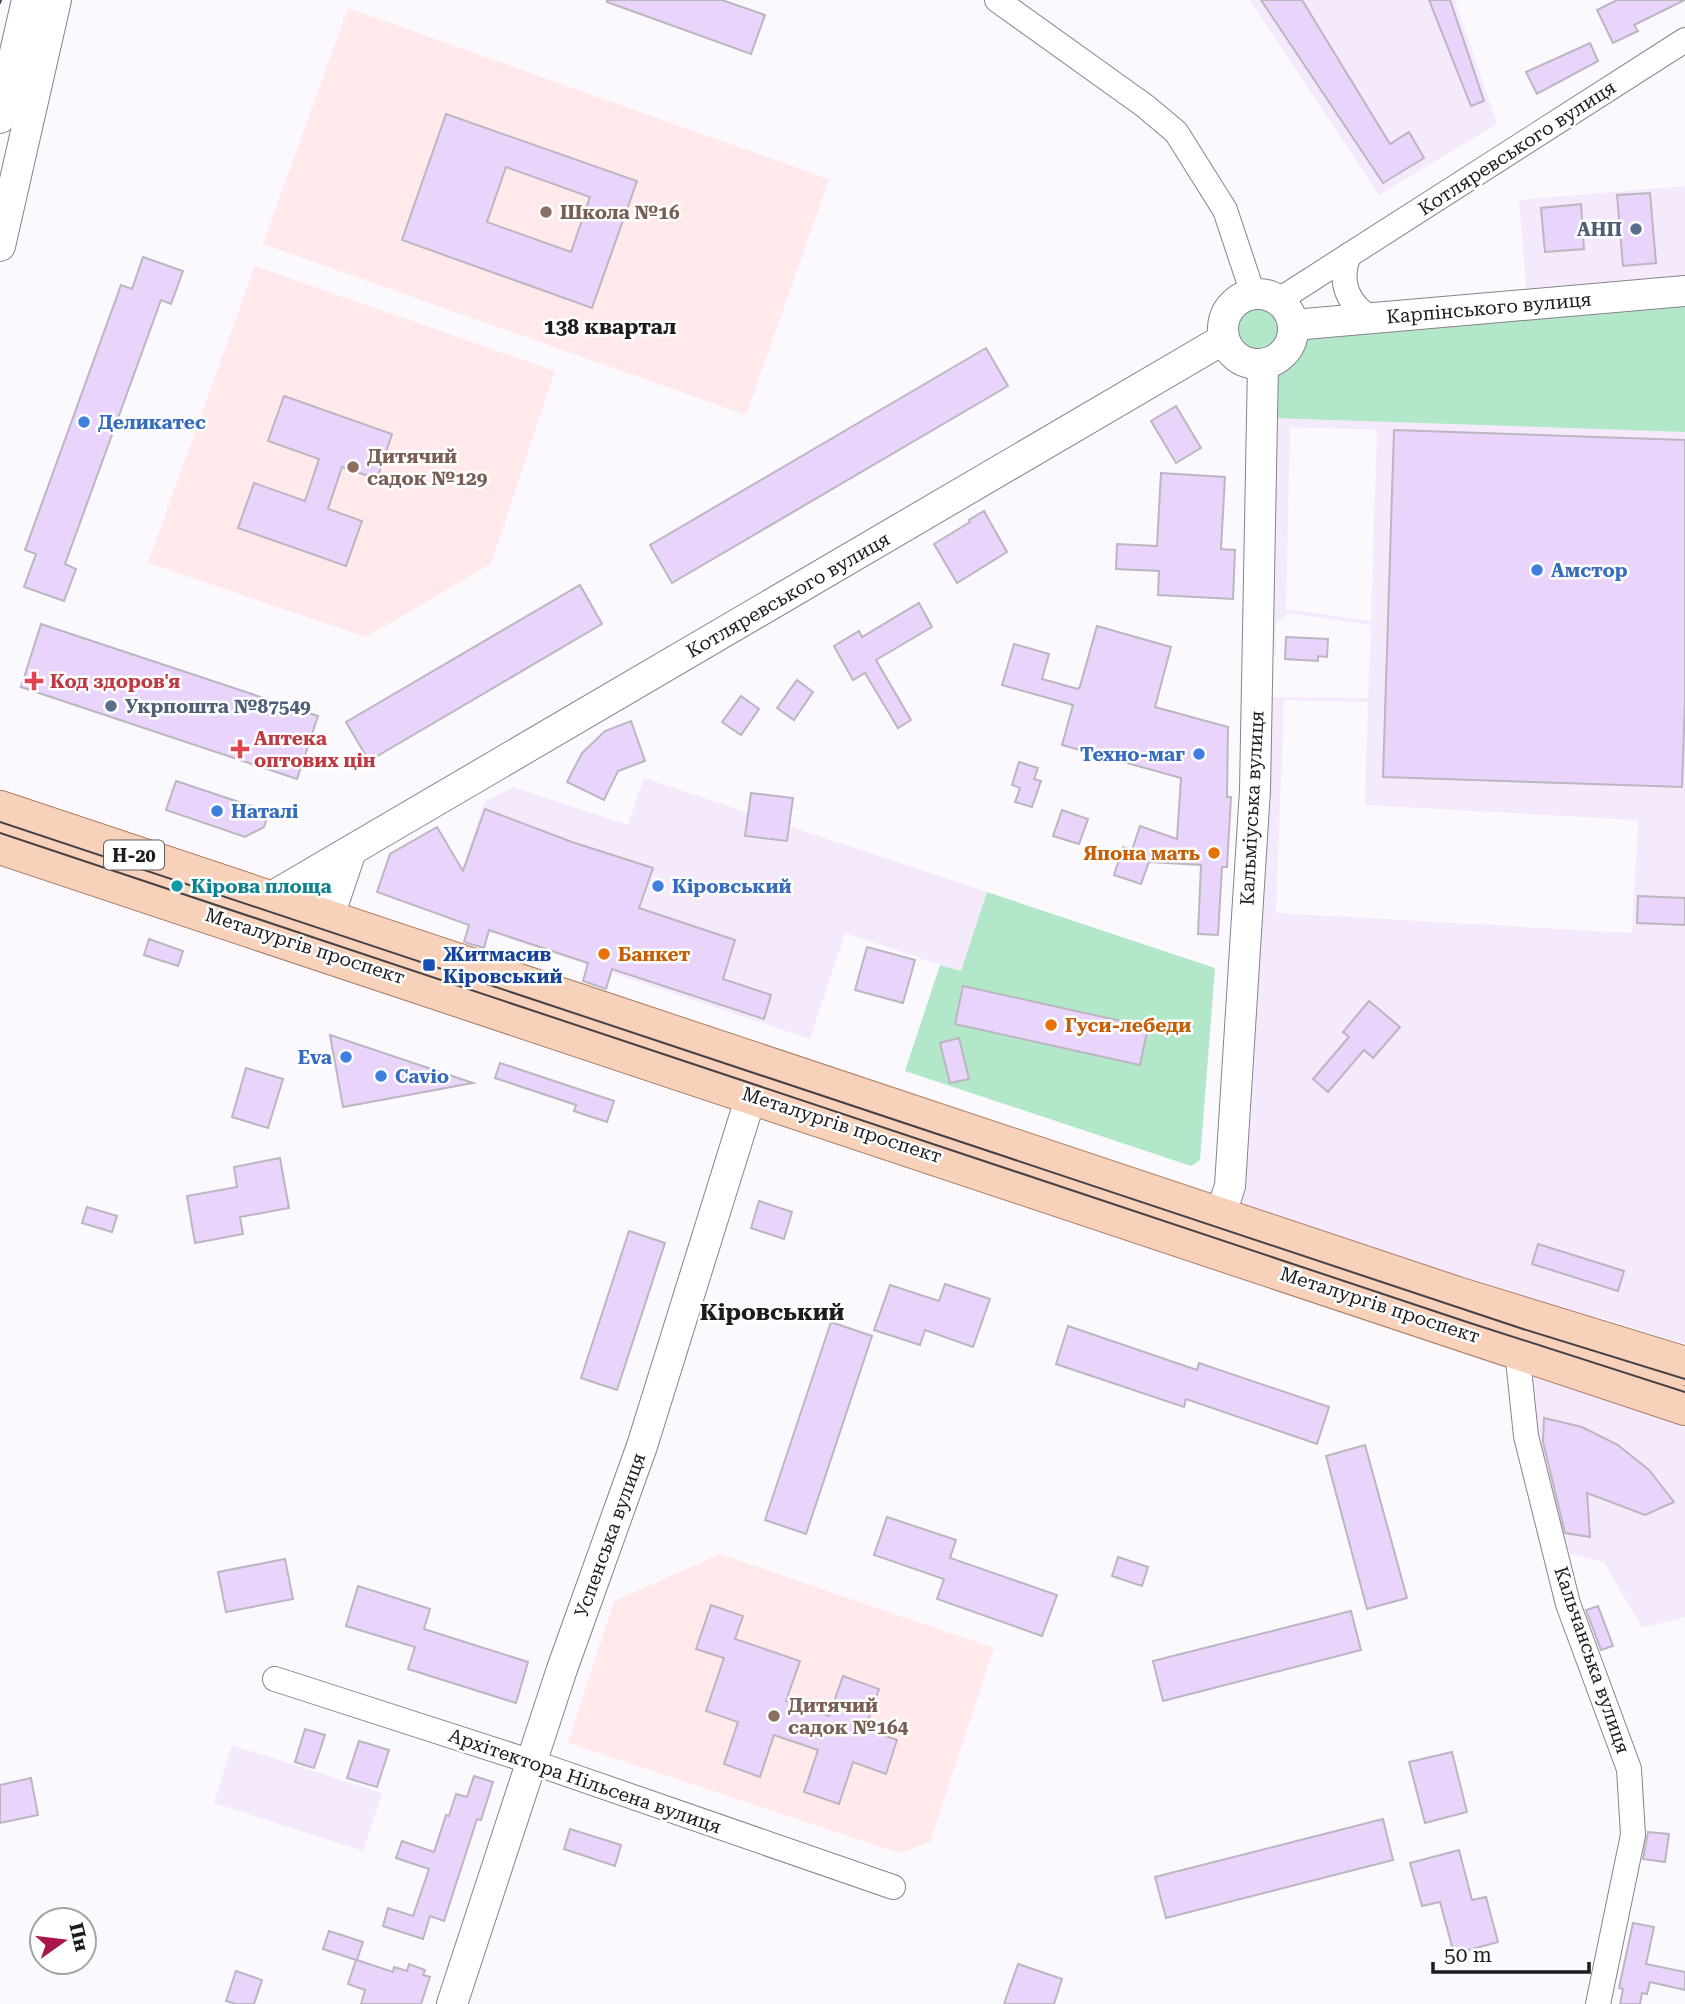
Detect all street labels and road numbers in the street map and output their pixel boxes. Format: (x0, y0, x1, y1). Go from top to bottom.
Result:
street label: Котляревського вулиця (1414, 75, 1620, 221)
street label: Карпінського вулиця (1385, 288, 1593, 328)
street label: Котляревського вулиця (682, 527, 894, 663)
street label: Кальміуська вулиця (1235, 710, 1269, 906)
road number: Н-20 (104, 840, 164, 870)
street label: Металургів проспект (202, 903, 408, 989)
street label: Металургів проспект (739, 1082, 945, 1168)
street label: Металургів проспект (1277, 1262, 1483, 1348)
street label: Успенська вулиця (570, 1449, 651, 1620)
street label: Кальчанська вулиця (1549, 1563, 1635, 1757)
street label: Архітектора Нільсена вулиця (446, 1723, 725, 1839)

